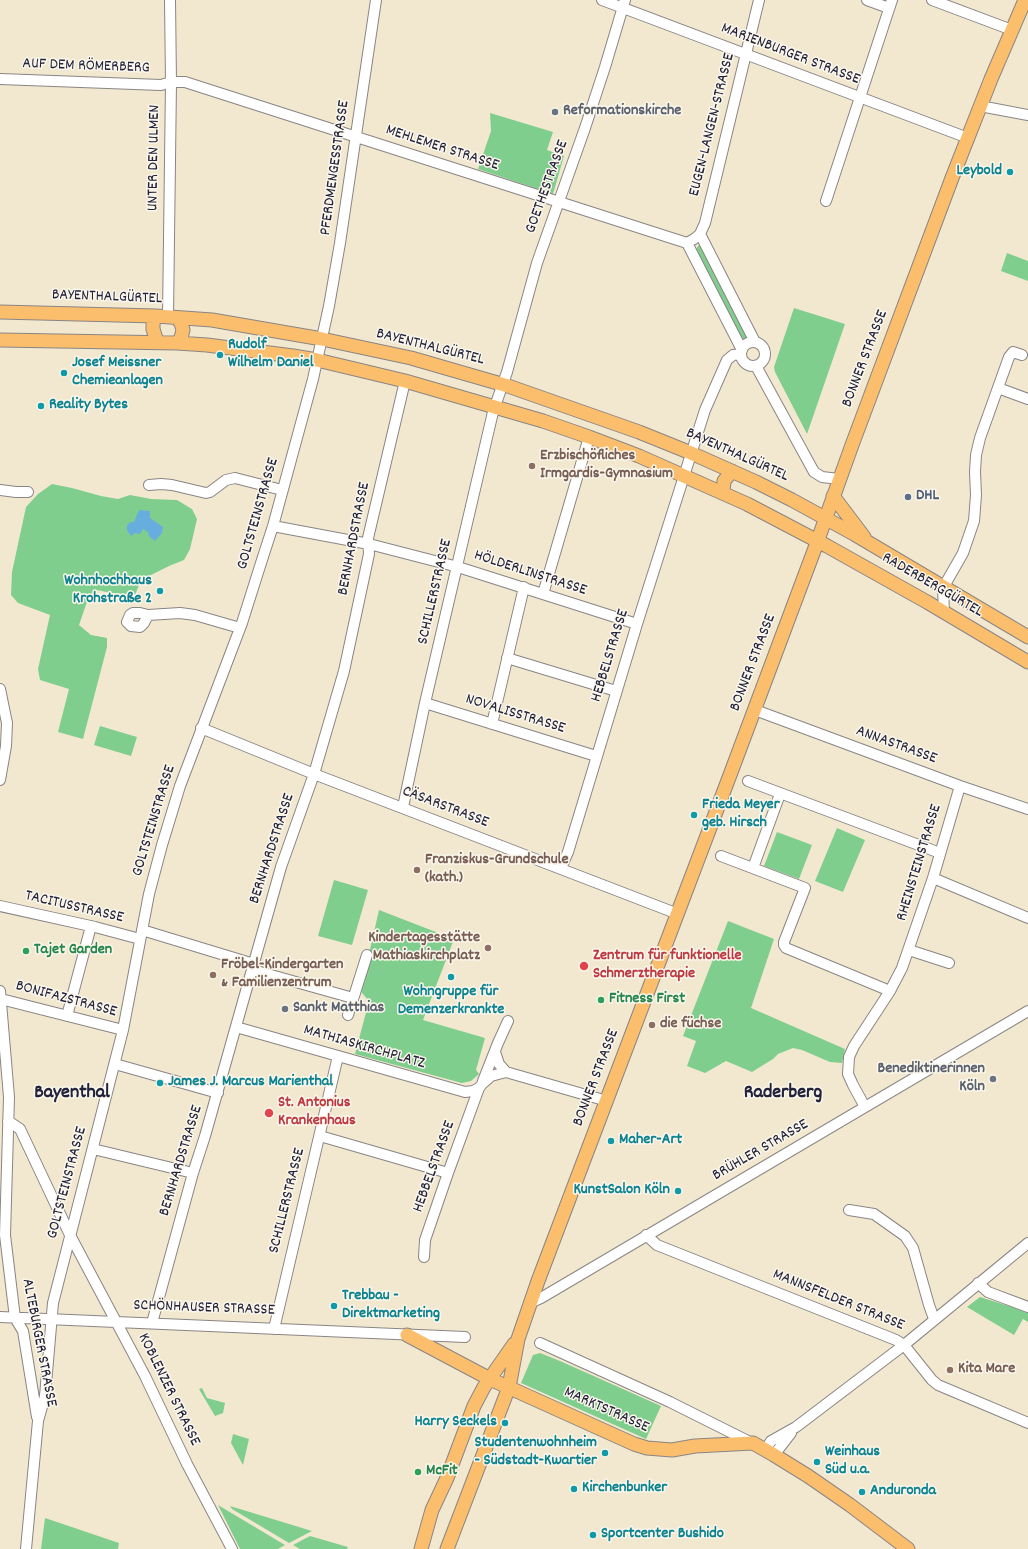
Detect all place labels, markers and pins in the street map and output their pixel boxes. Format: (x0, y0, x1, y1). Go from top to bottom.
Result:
place label: Reformationskirche (563, 102, 681, 122)
marker: Reformationskirche (550, 107, 560, 117)
place label: Leybold (957, 162, 1002, 182)
marker: Leybold (1005, 167, 1015, 177)
place label: Rudolf Wilhelm Daniel (228, 336, 314, 374)
marker: Rudolf Wilhelm Daniel (215, 350, 225, 360)
place label: Josef Meissner Chemieanlagen (72, 354, 163, 392)
marker: Josef Meissner Chemieanlagen (59, 368, 69, 378)
place label: Reality Bytes (49, 396, 128, 416)
marker: Reality Bytes (36, 401, 46, 411)
place label: Erzbischöfliches Irmgardis-Gymnasium (540, 447, 673, 485)
marker: Erzbischöfliches Irmgardis-Gymnasium (527, 461, 537, 471)
place label: DHL (916, 487, 939, 507)
marker: DHL (903, 492, 913, 502)
place label: Wohnhochhaus Krohstraße 2 (64, 572, 152, 610)
marker: Wohnhochhaus Krohstraße 2 (155, 586, 165, 596)
place label: Frieda Meyer geb. Hirsch (702, 796, 780, 834)
marker: Frieda Meyer geb. Hirsch (689, 810, 699, 820)
place label: Franziskus-Grundschule (kath.) (425, 851, 568, 889)
marker: Franziskus-Grundschule (kath.) (412, 865, 422, 875)
place label: Kindertagesstätte Mathiaskirchplatz (368, 929, 480, 967)
place label: Tajet Garden (34, 941, 112, 961)
marker: Kindertagesstätte Mathiaskirchplatz (483, 943, 493, 953)
marker: Tajet Garden (21, 946, 31, 956)
place label: Zentrum für funktionelle Schmerztherapie (593, 947, 742, 985)
place label: Fröbel-Kindergarten & Familienzentrum (221, 956, 343, 994)
marker: Zentrum für funktionelle Schmerztherapie (578, 960, 590, 972)
marker: Fröbel-Kindergarten & Familienzentrum (208, 970, 218, 980)
marker: Wohngruppe für Demenzerkrankte (446, 972, 456, 982)
place label: Wohngruppe für Demenzerkrankte (398, 983, 504, 1021)
place label: Fitness First (609, 990, 685, 1010)
marker: Fitness First (596, 995, 606, 1005)
place label: Sankt Matthias (293, 999, 384, 1019)
marker: Sankt Matthias (280, 1004, 290, 1014)
place label: die füchse (660, 1015, 721, 1035)
marker: die füchse (647, 1020, 657, 1030)
place label: Benediktinerinnen Köln (878, 1060, 985, 1098)
place label: James J. Marcus Marienthal (168, 1073, 333, 1093)
marker: Benediktinerinnen Köln (988, 1074, 998, 1084)
marker: James J. Marcus Marienthal (155, 1078, 165, 1088)
place label: St. Antonius Krankenhaus (278, 1094, 356, 1132)
marker: St. Antonius Krankenhaus (263, 1107, 275, 1119)
place label: Maher-Art (619, 1131, 682, 1151)
marker: Maher-Art (606, 1136, 616, 1146)
place label: KunstSalon Köln (573, 1181, 670, 1201)
marker: KunstSalon Köln (673, 1186, 683, 1196)
place label: Trebbau - Direktmarketing (342, 1287, 440, 1325)
marker: Trebbau - Direktmarketing (329, 1301, 339, 1311)
place label: Kita Mare (958, 1360, 1015, 1380)
marker: Kita Mare (945, 1365, 955, 1375)
place label: Harry Seckels (415, 1413, 497, 1433)
marker: Harry Seckels (500, 1418, 510, 1428)
place label: Studentenwohnheim - Südstadt-Kwartier (474, 1434, 597, 1472)
place label: Weinhaus Süd u.a. (825, 1443, 880, 1481)
marker: Studentenwohnheim - Südstadt-Kwartier (600, 1448, 610, 1458)
marker: Weinhaus Süd u.a. (812, 1457, 822, 1467)
place label: McFit (426, 1462, 458, 1482)
marker: McFit (413, 1467, 423, 1477)
place label: Kirchenbunker (582, 1479, 667, 1499)
place label: Anduronda (870, 1482, 936, 1502)
marker: Kirchenbunker (569, 1484, 579, 1494)
marker: Anduronda (857, 1487, 867, 1497)
place label: Sportcenter Bushido (601, 1525, 724, 1545)
marker: Sportcenter Bushido (588, 1530, 598, 1540)

